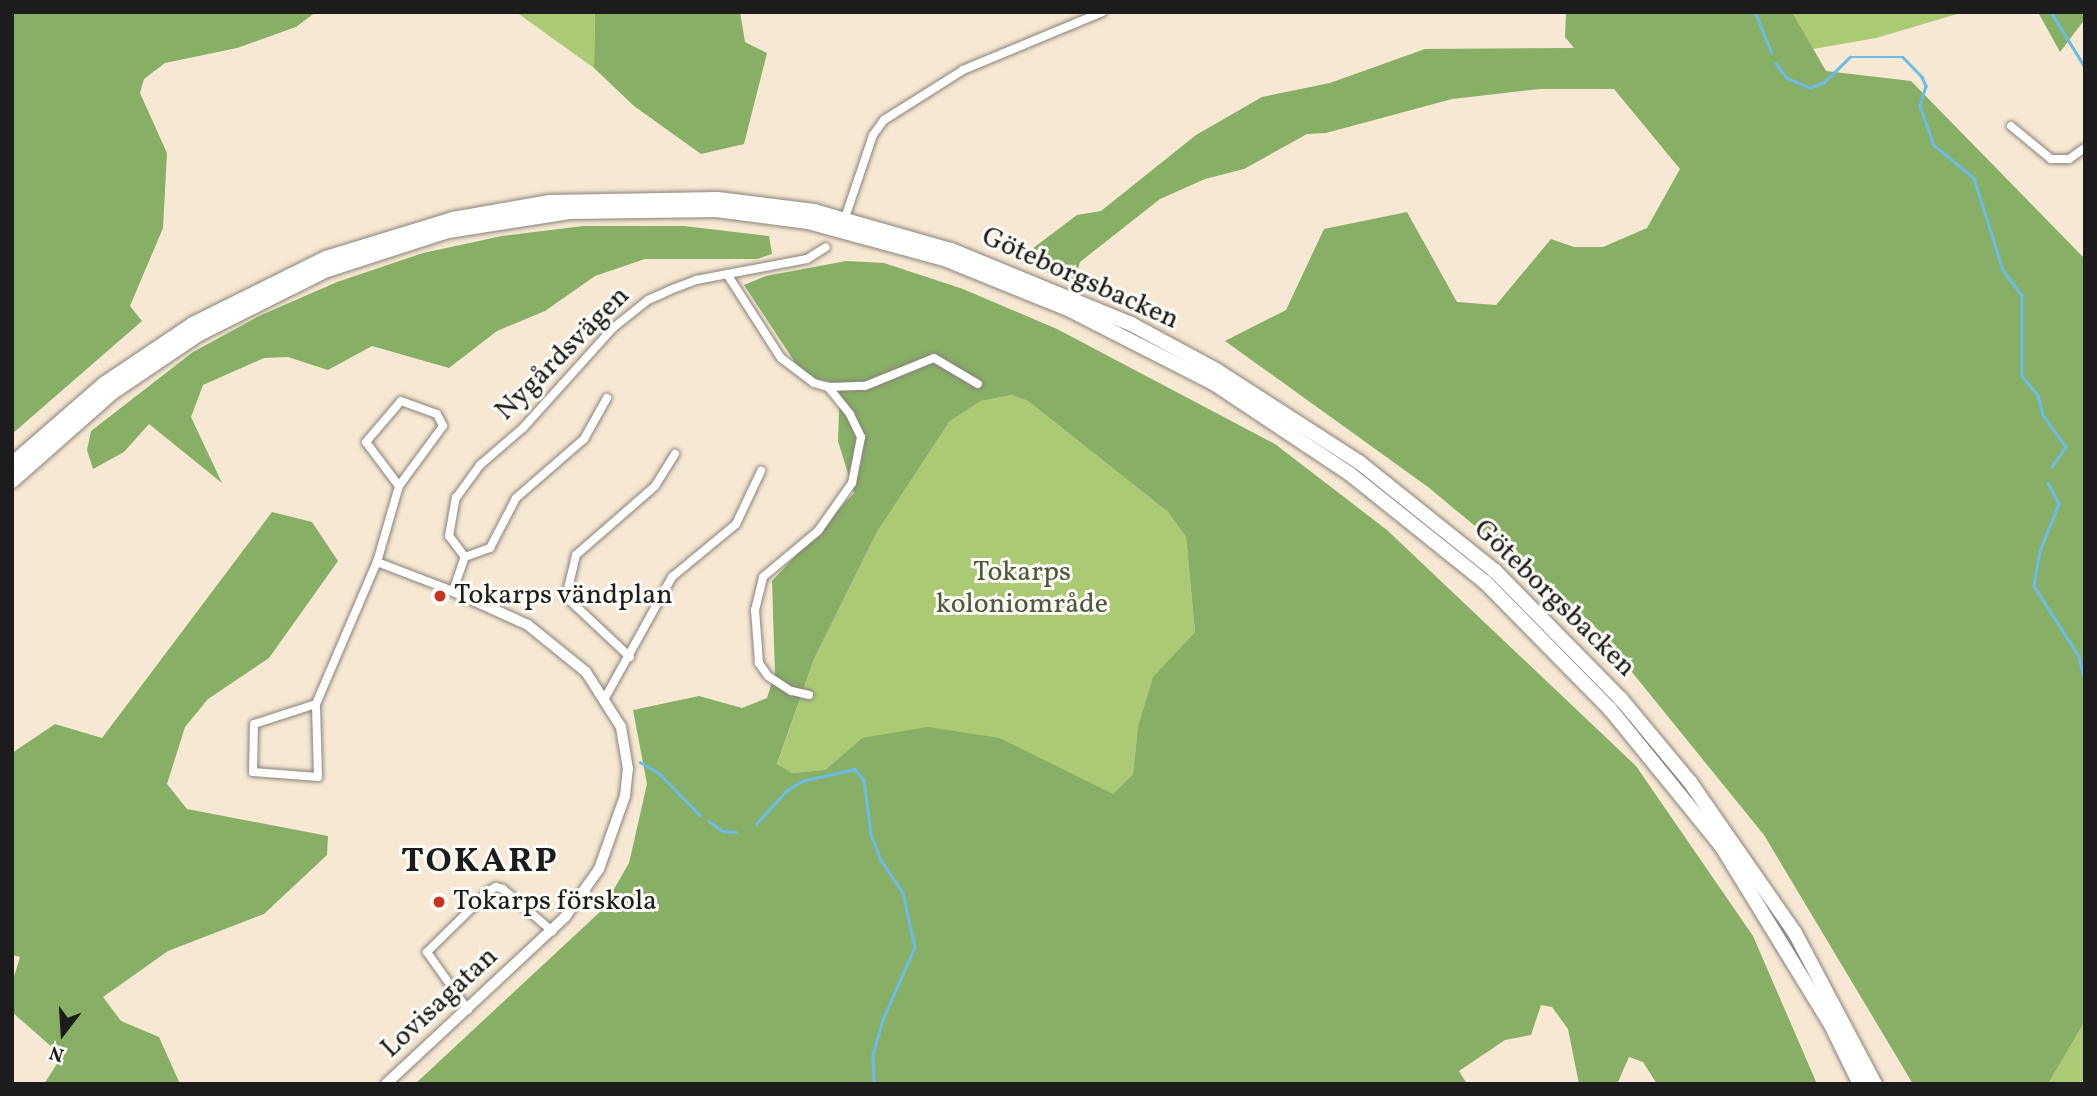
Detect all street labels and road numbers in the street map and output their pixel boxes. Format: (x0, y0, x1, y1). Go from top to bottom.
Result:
street label: Göteborgsbacken (976, 220, 1184, 338)
street label: Nygårdsvägen (489, 280, 637, 428)
street label: Göteborgsbacken (1466, 513, 1642, 685)
street label: Lovisagatan (375, 940, 505, 1066)

